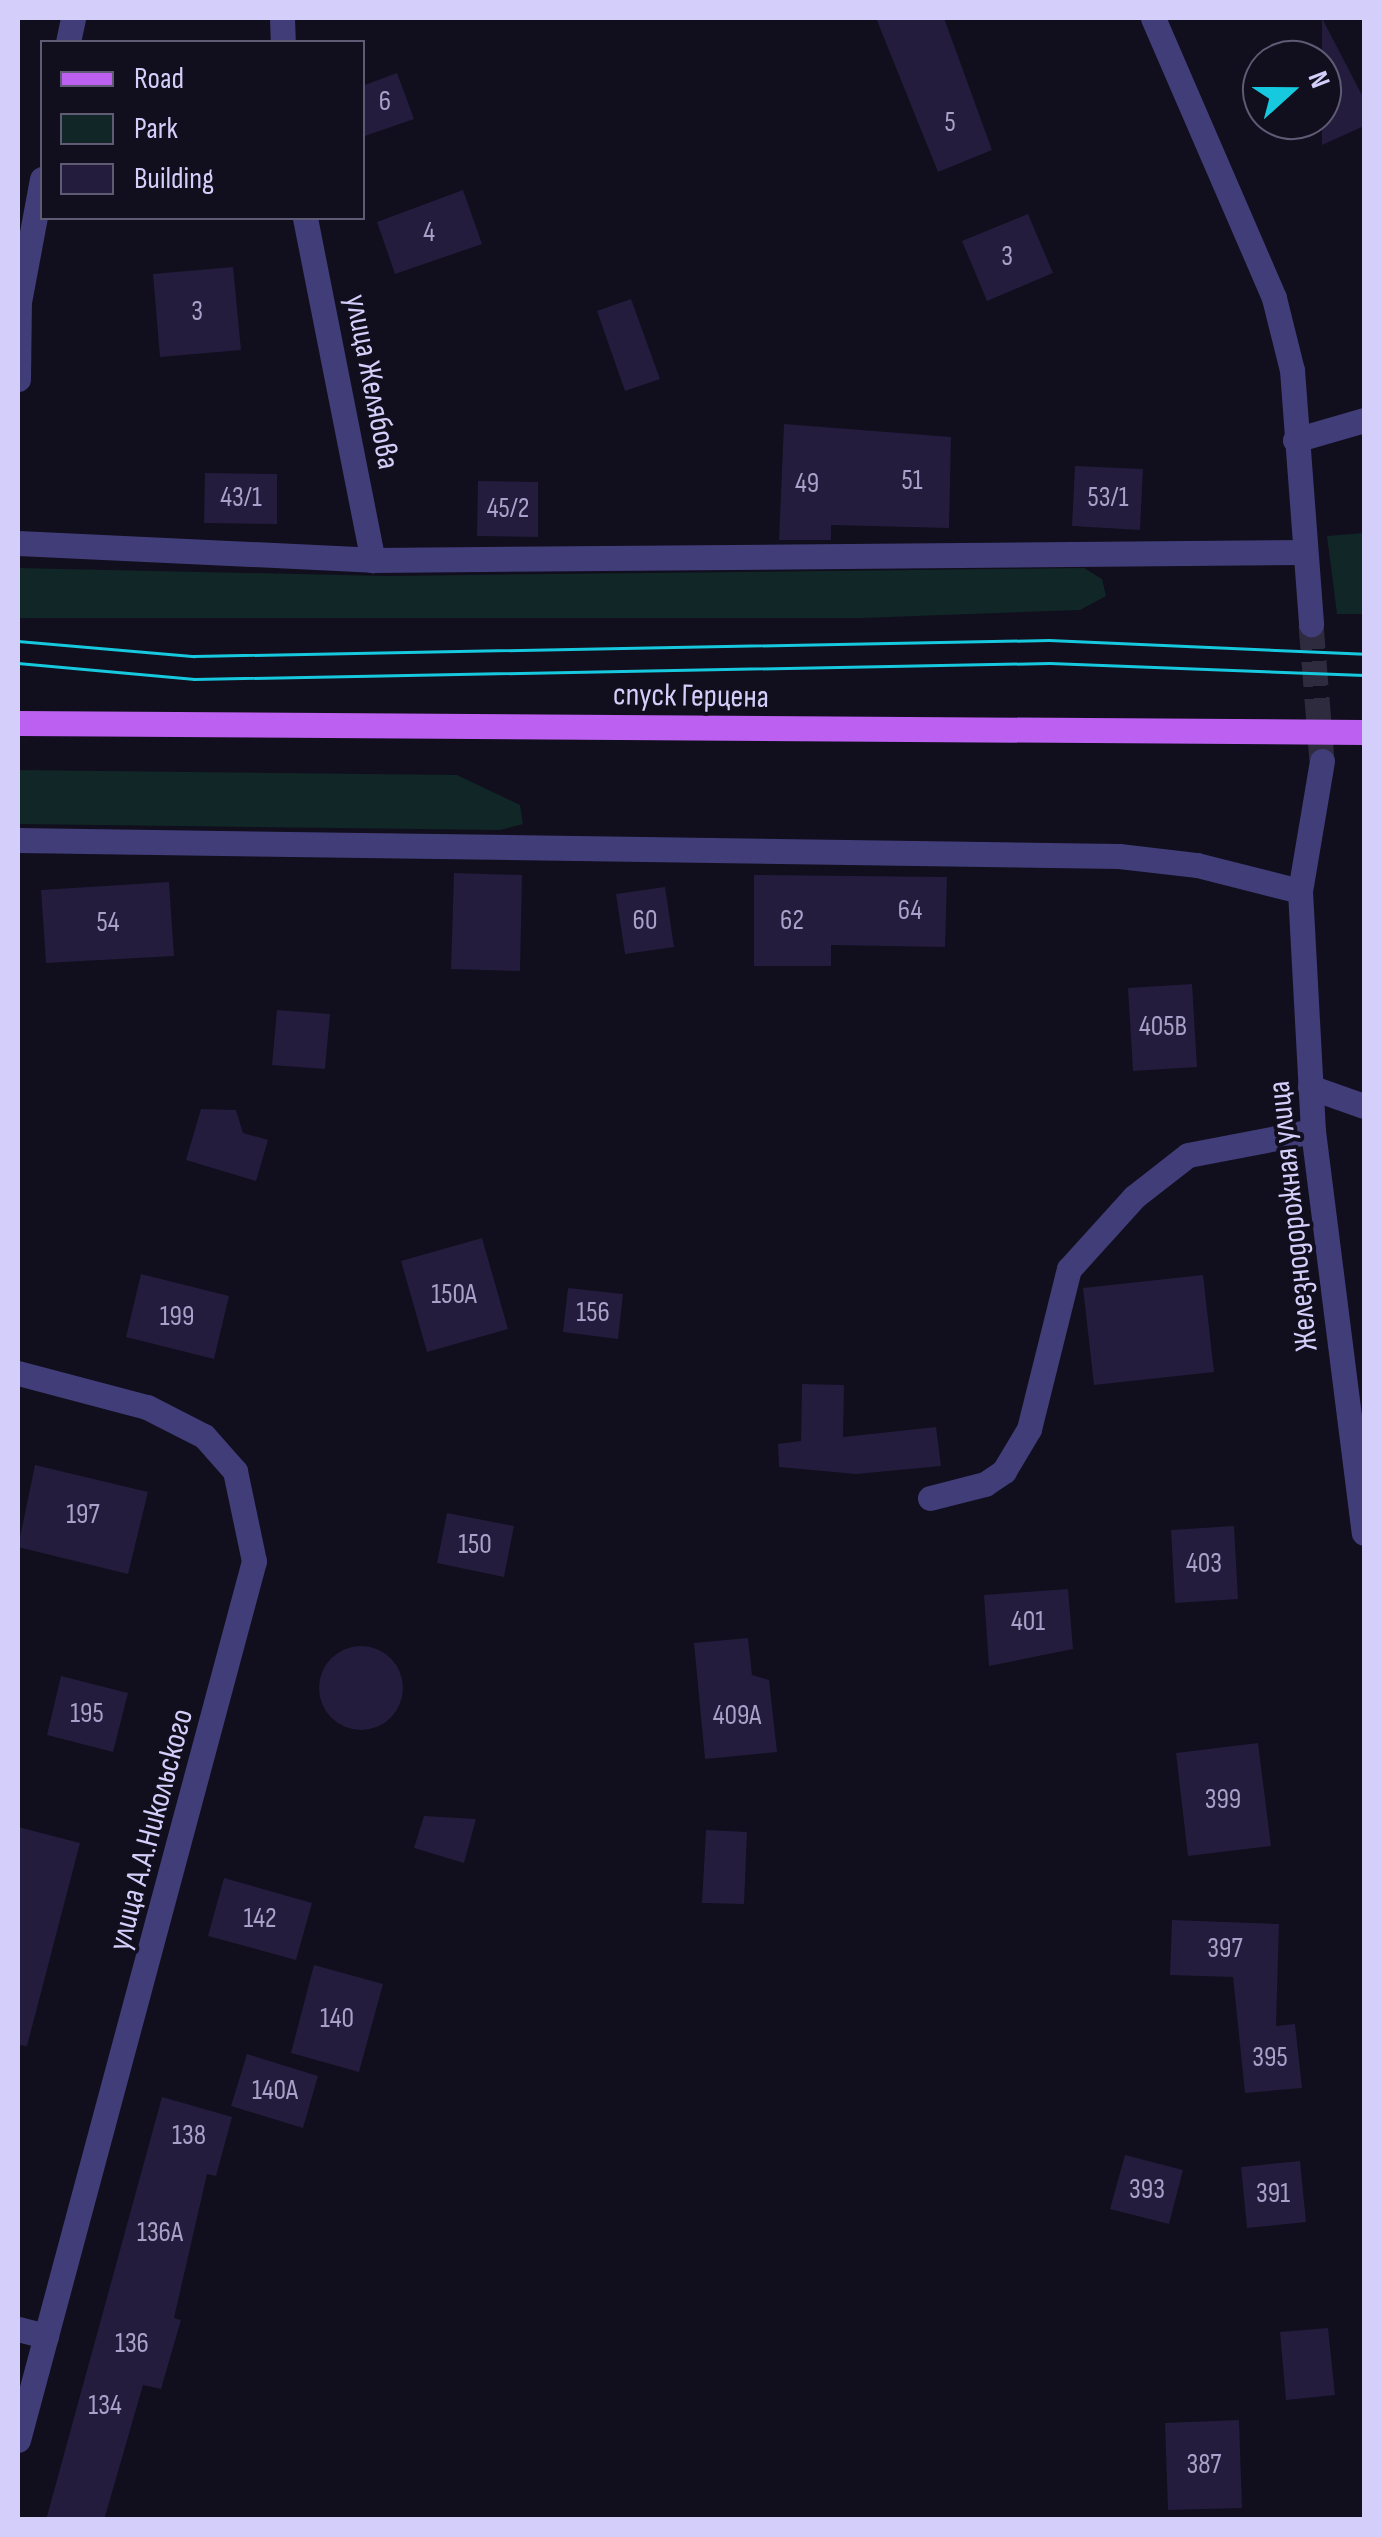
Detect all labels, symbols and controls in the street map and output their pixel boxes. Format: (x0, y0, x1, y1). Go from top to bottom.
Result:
legend (40, 40, 365, 220)
north arrow (1242, 40, 1342, 140)
text: Road (134, 61, 184, 97)
text: N (1301, 67, 1337, 93)
house number: 6 (379, 85, 391, 119)
house number: 5 (944, 106, 956, 140)
text: Park (134, 111, 178, 147)
text: Building (134, 161, 214, 197)
house number: 4 (423, 216, 435, 250)
house number: 3 (1001, 240, 1013, 274)
street label: улица Желябова (335, 291, 407, 473)
house number: 3 (191, 295, 203, 329)
house number: 51 (901, 464, 923, 498)
house number: 49 (795, 467, 819, 501)
house number: 43/1 (220, 481, 262, 515)
house number: 53/1 (1088, 481, 1128, 515)
house number: 45/2 (487, 492, 529, 526)
street label: спуск Герцена (613, 676, 769, 718)
house number: 64 (898, 894, 922, 928)
house number: 60 (633, 904, 657, 938)
house number: 62 (780, 904, 804, 938)
house number: 54 (96, 906, 120, 940)
house number: 405В (1139, 1010, 1187, 1044)
street label: Железнодорожная улица (1261, 1079, 1327, 1353)
house number: 150А (431, 1278, 477, 1312)
house number: 156 (576, 1296, 610, 1330)
house number: 199 (160, 1300, 194, 1334)
house number: 197 (66, 1498, 100, 1532)
house number: 150 (458, 1528, 492, 1562)
house number: 403 (1186, 1547, 1222, 1581)
house number: 401 (1011, 1605, 1045, 1639)
house number: 195 (70, 1697, 104, 1731)
house number: 409А (713, 1699, 761, 1733)
street label: улица А.А.Никольского (101, 1705, 203, 1955)
house number: 399 (1205, 1783, 1241, 1817)
house number: 142 (243, 1902, 277, 1936)
house number: 397 (1207, 1932, 1243, 1966)
house number: 140 (320, 2002, 354, 2036)
house number: 395 (1252, 2041, 1288, 2075)
house number: 140А (252, 2074, 298, 2108)
house number: 138 (172, 2119, 206, 2153)
house number: 393 (1129, 2173, 1165, 2207)
house number: 391 (1256, 2177, 1290, 2211)
house number: 136А (137, 2216, 183, 2250)
house number: 136 (115, 2327, 149, 2361)
house number: 134 (88, 2389, 122, 2423)
house number: 387 (1186, 2448, 1222, 2482)

